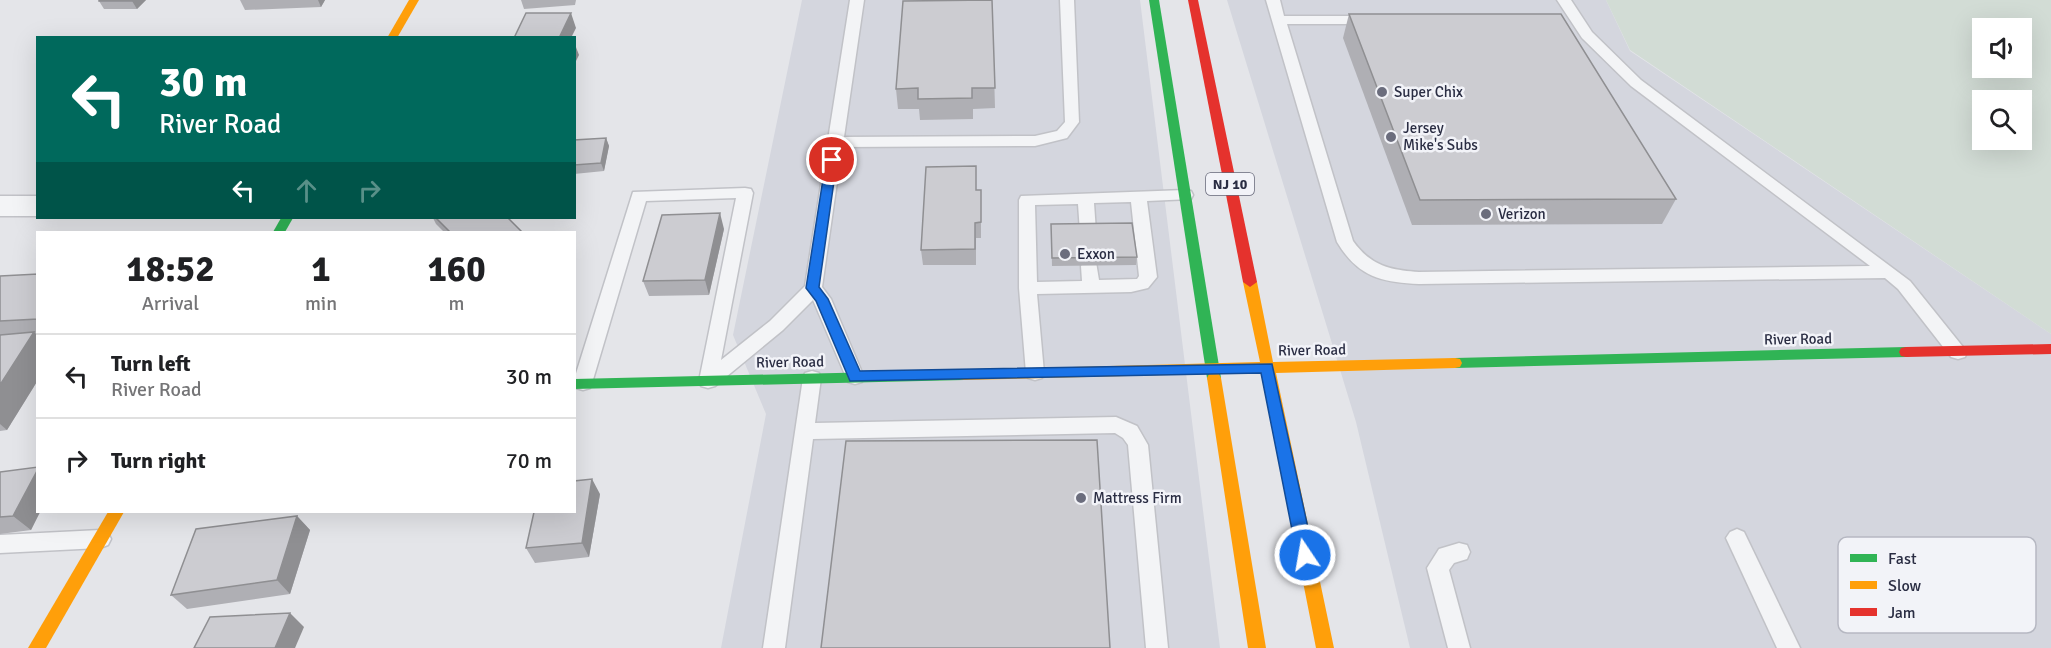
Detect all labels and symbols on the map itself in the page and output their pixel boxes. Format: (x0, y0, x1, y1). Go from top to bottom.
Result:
place label: Super Chix (1394, 83, 1463, 101)
marker: Super Chix (1375, 85, 1389, 99)
place label: Jersey Mike's Subs (1403, 119, 1478, 154)
marker: Jersey Mike's Subs (1384, 130, 1398, 144)
pin (806, 134, 857, 185)
road number: NJ 10 (1206, 173, 1254, 195)
place label: Verizon (1498, 205, 1546, 223)
marker: Verizon (1479, 207, 1493, 221)
place label: Exxon (1077, 245, 1115, 263)
marker: Exxon (1058, 247, 1072, 261)
street label: River Road (1764, 329, 1832, 349)
street label: River Road (1278, 340, 1346, 360)
street label: River Road (756, 352, 824, 372)
place label: Mattress Firm (1093, 489, 1182, 507)
marker: Mattress Firm (1074, 491, 1088, 505)
position arrow (1273, 523, 1337, 587)
legend (1838, 537, 2036, 633)
text: Fast (1888, 549, 1917, 569)
text: Slow (1888, 576, 1922, 596)
text: Jam (1888, 603, 1916, 623)

